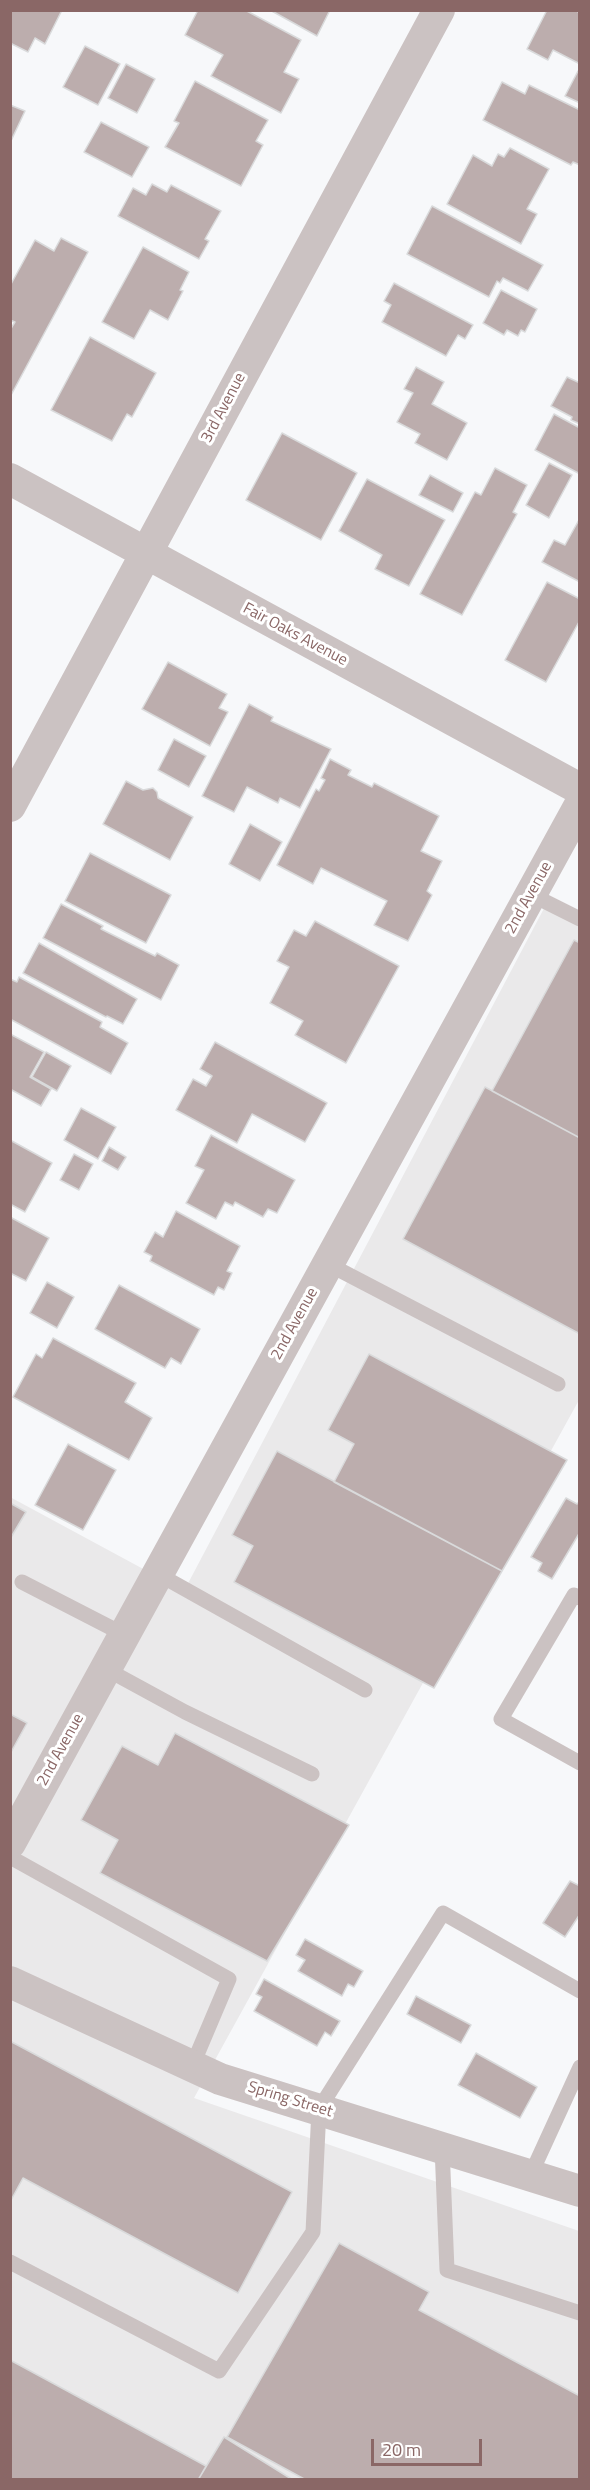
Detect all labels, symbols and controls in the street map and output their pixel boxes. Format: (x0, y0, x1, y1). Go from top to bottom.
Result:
street label: 3rd Avenue (198, 370, 250, 446)
street label: Fair Oaks Avenue (239, 599, 351, 671)
street label: 2nd Avenue (501, 859, 557, 937)
street label: 2nd Avenue (267, 1285, 323, 1363)
street label: 2nd Avenue (33, 1711, 89, 1789)
street label: Spring Street (245, 2078, 335, 2122)
scale bar (374, 2427, 485, 2465)
text: 20 m (382, 2436, 421, 2463)

